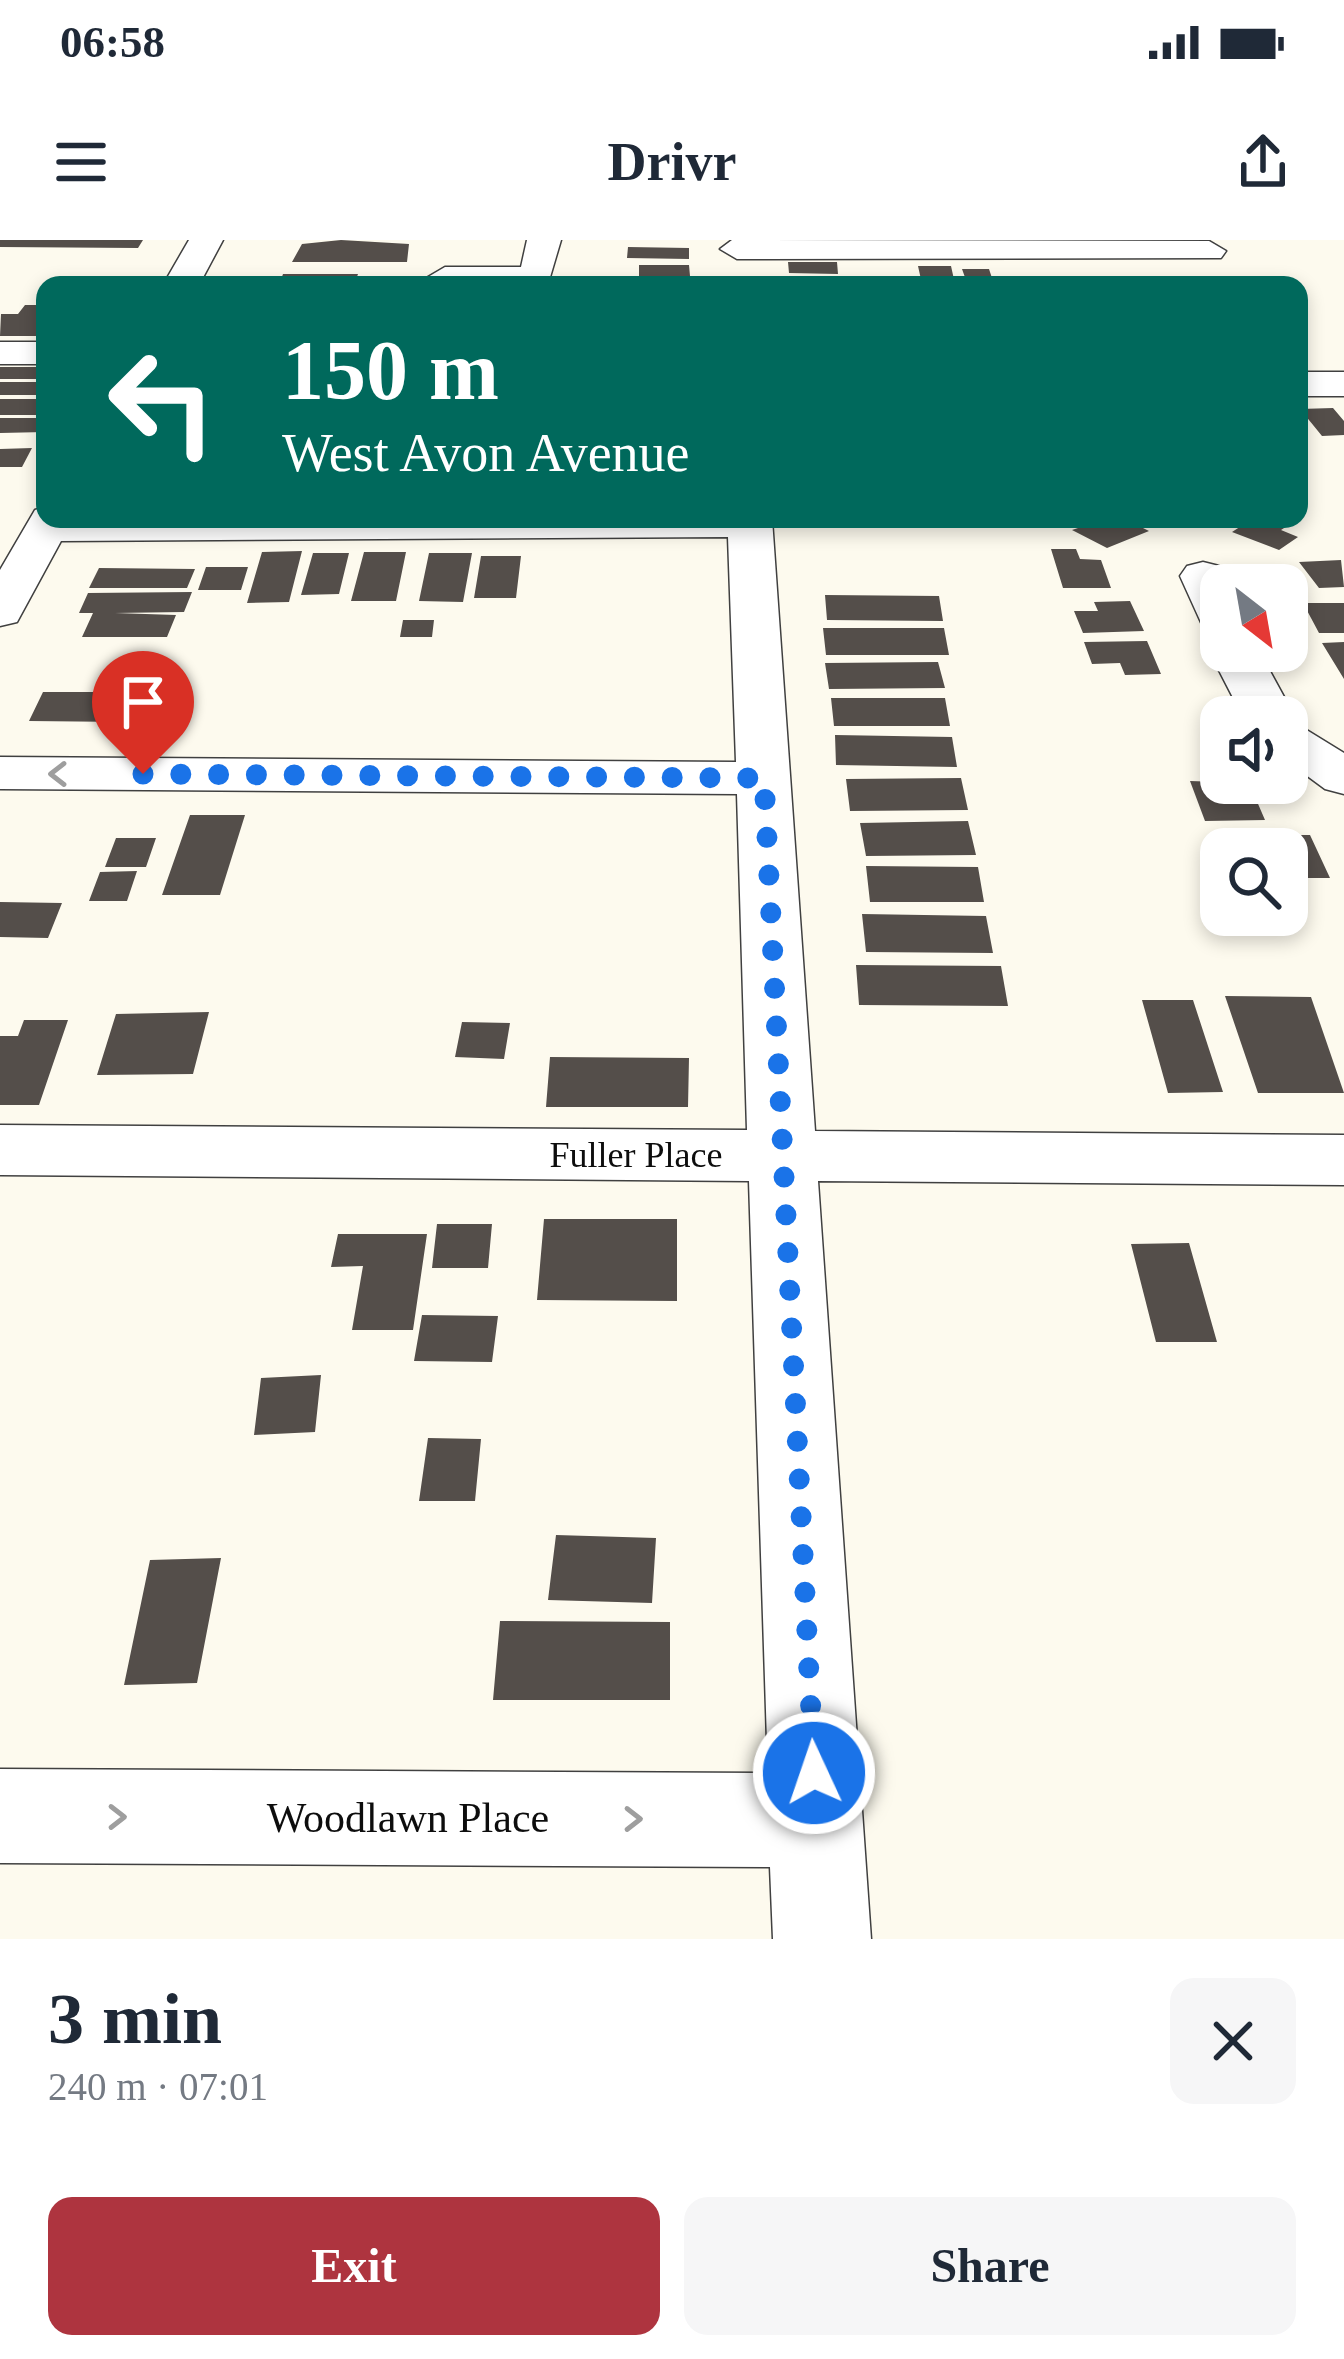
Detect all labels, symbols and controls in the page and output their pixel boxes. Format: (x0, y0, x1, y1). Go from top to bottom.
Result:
text: 06:58 (60, 17, 165, 67)
icon: menu (48, 129, 114, 195)
icon: share (1230, 129, 1296, 195)
text: Drivr (608, 132, 736, 192)
icon: left (84, 324, 240, 480)
text: 150 m (282, 324, 499, 417)
text: West Avon Avenue (282, 423, 690, 483)
north arrow (1200, 564, 1308, 672)
map controls (1200, 564, 1308, 936)
pin (92, 651, 194, 774)
icon: arrive (110, 669, 176, 735)
button: sound (1200, 696, 1308, 804)
one-way arrow (48, 761, 67, 787)
button: search (1200, 828, 1308, 936)
street label: Fuller Place (550, 1135, 722, 1175)
position arrow (751, 1710, 877, 1836)
street label: Woodlawn Place (267, 1795, 549, 1841)
one-way arrow (109, 1804, 127, 1830)
one-way arrow (625, 1806, 643, 1832)
button: close (1170, 1978, 1296, 2104)
text: 3 min (48, 1979, 222, 2059)
text: 240 m · 07:01 (48, 2065, 268, 2108)
button: Exit (48, 2197, 660, 2335)
button: Share (684, 2197, 1296, 2335)

